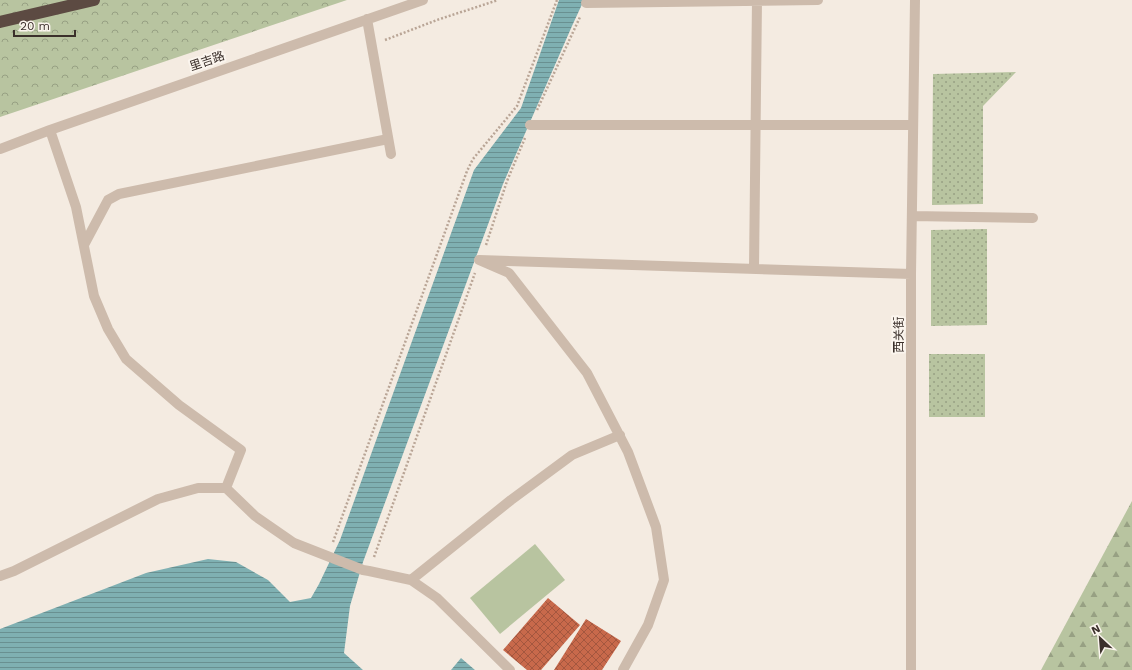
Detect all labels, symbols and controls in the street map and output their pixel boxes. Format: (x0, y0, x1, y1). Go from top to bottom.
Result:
scale bar (14, 12, 75, 38)
text: 20 m (20, 19, 50, 33)
street label: 里吉路 (188, 49, 226, 73)
street label: 西关街 (892, 317, 906, 353)
north arrow (1080, 618, 1120, 658)
text: N (1089, 622, 1102, 637)

